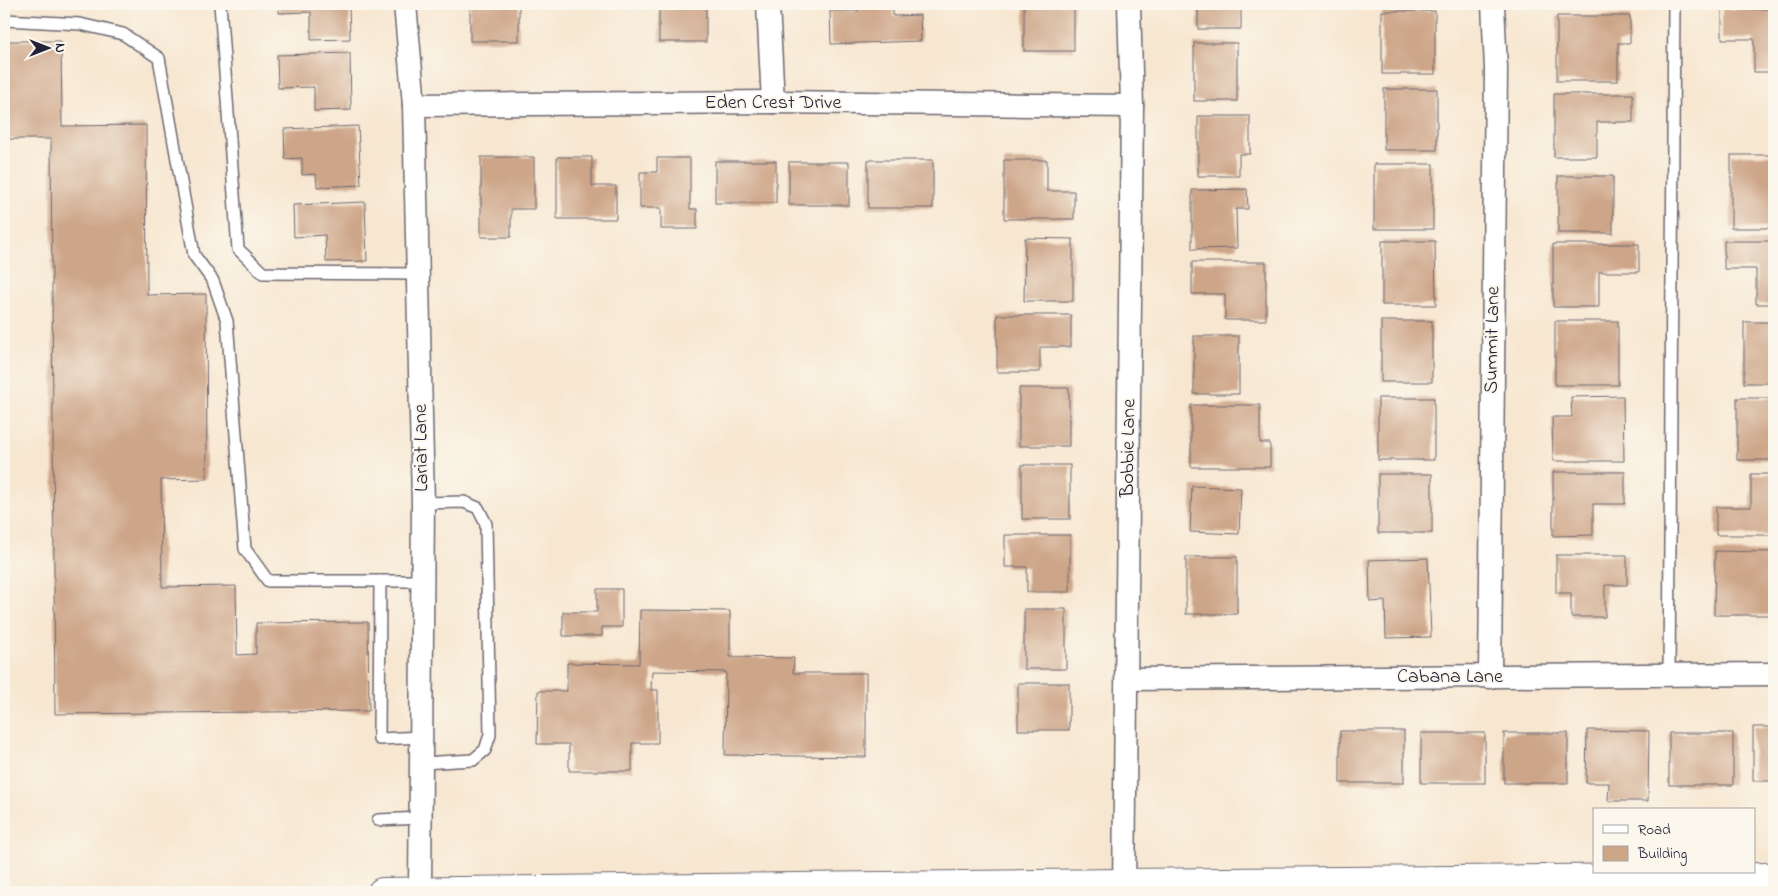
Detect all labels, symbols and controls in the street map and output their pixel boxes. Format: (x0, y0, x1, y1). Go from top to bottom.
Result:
north arrow (22, 22, 72, 72)
text: N (49, 43, 70, 53)
street label: Eden Crest Drive (705, 89, 842, 118)
street label: Summit Lane (1478, 286, 1508, 394)
street label: Bobbie Lane (1114, 399, 1144, 498)
street label: Lariat Lane (407, 404, 437, 492)
street label: Cabana Lane (1397, 663, 1503, 692)
legend (1593, 808, 1756, 874)
text: Road (1638, 819, 1671, 841)
text: Building (1637, 843, 1687, 866)

